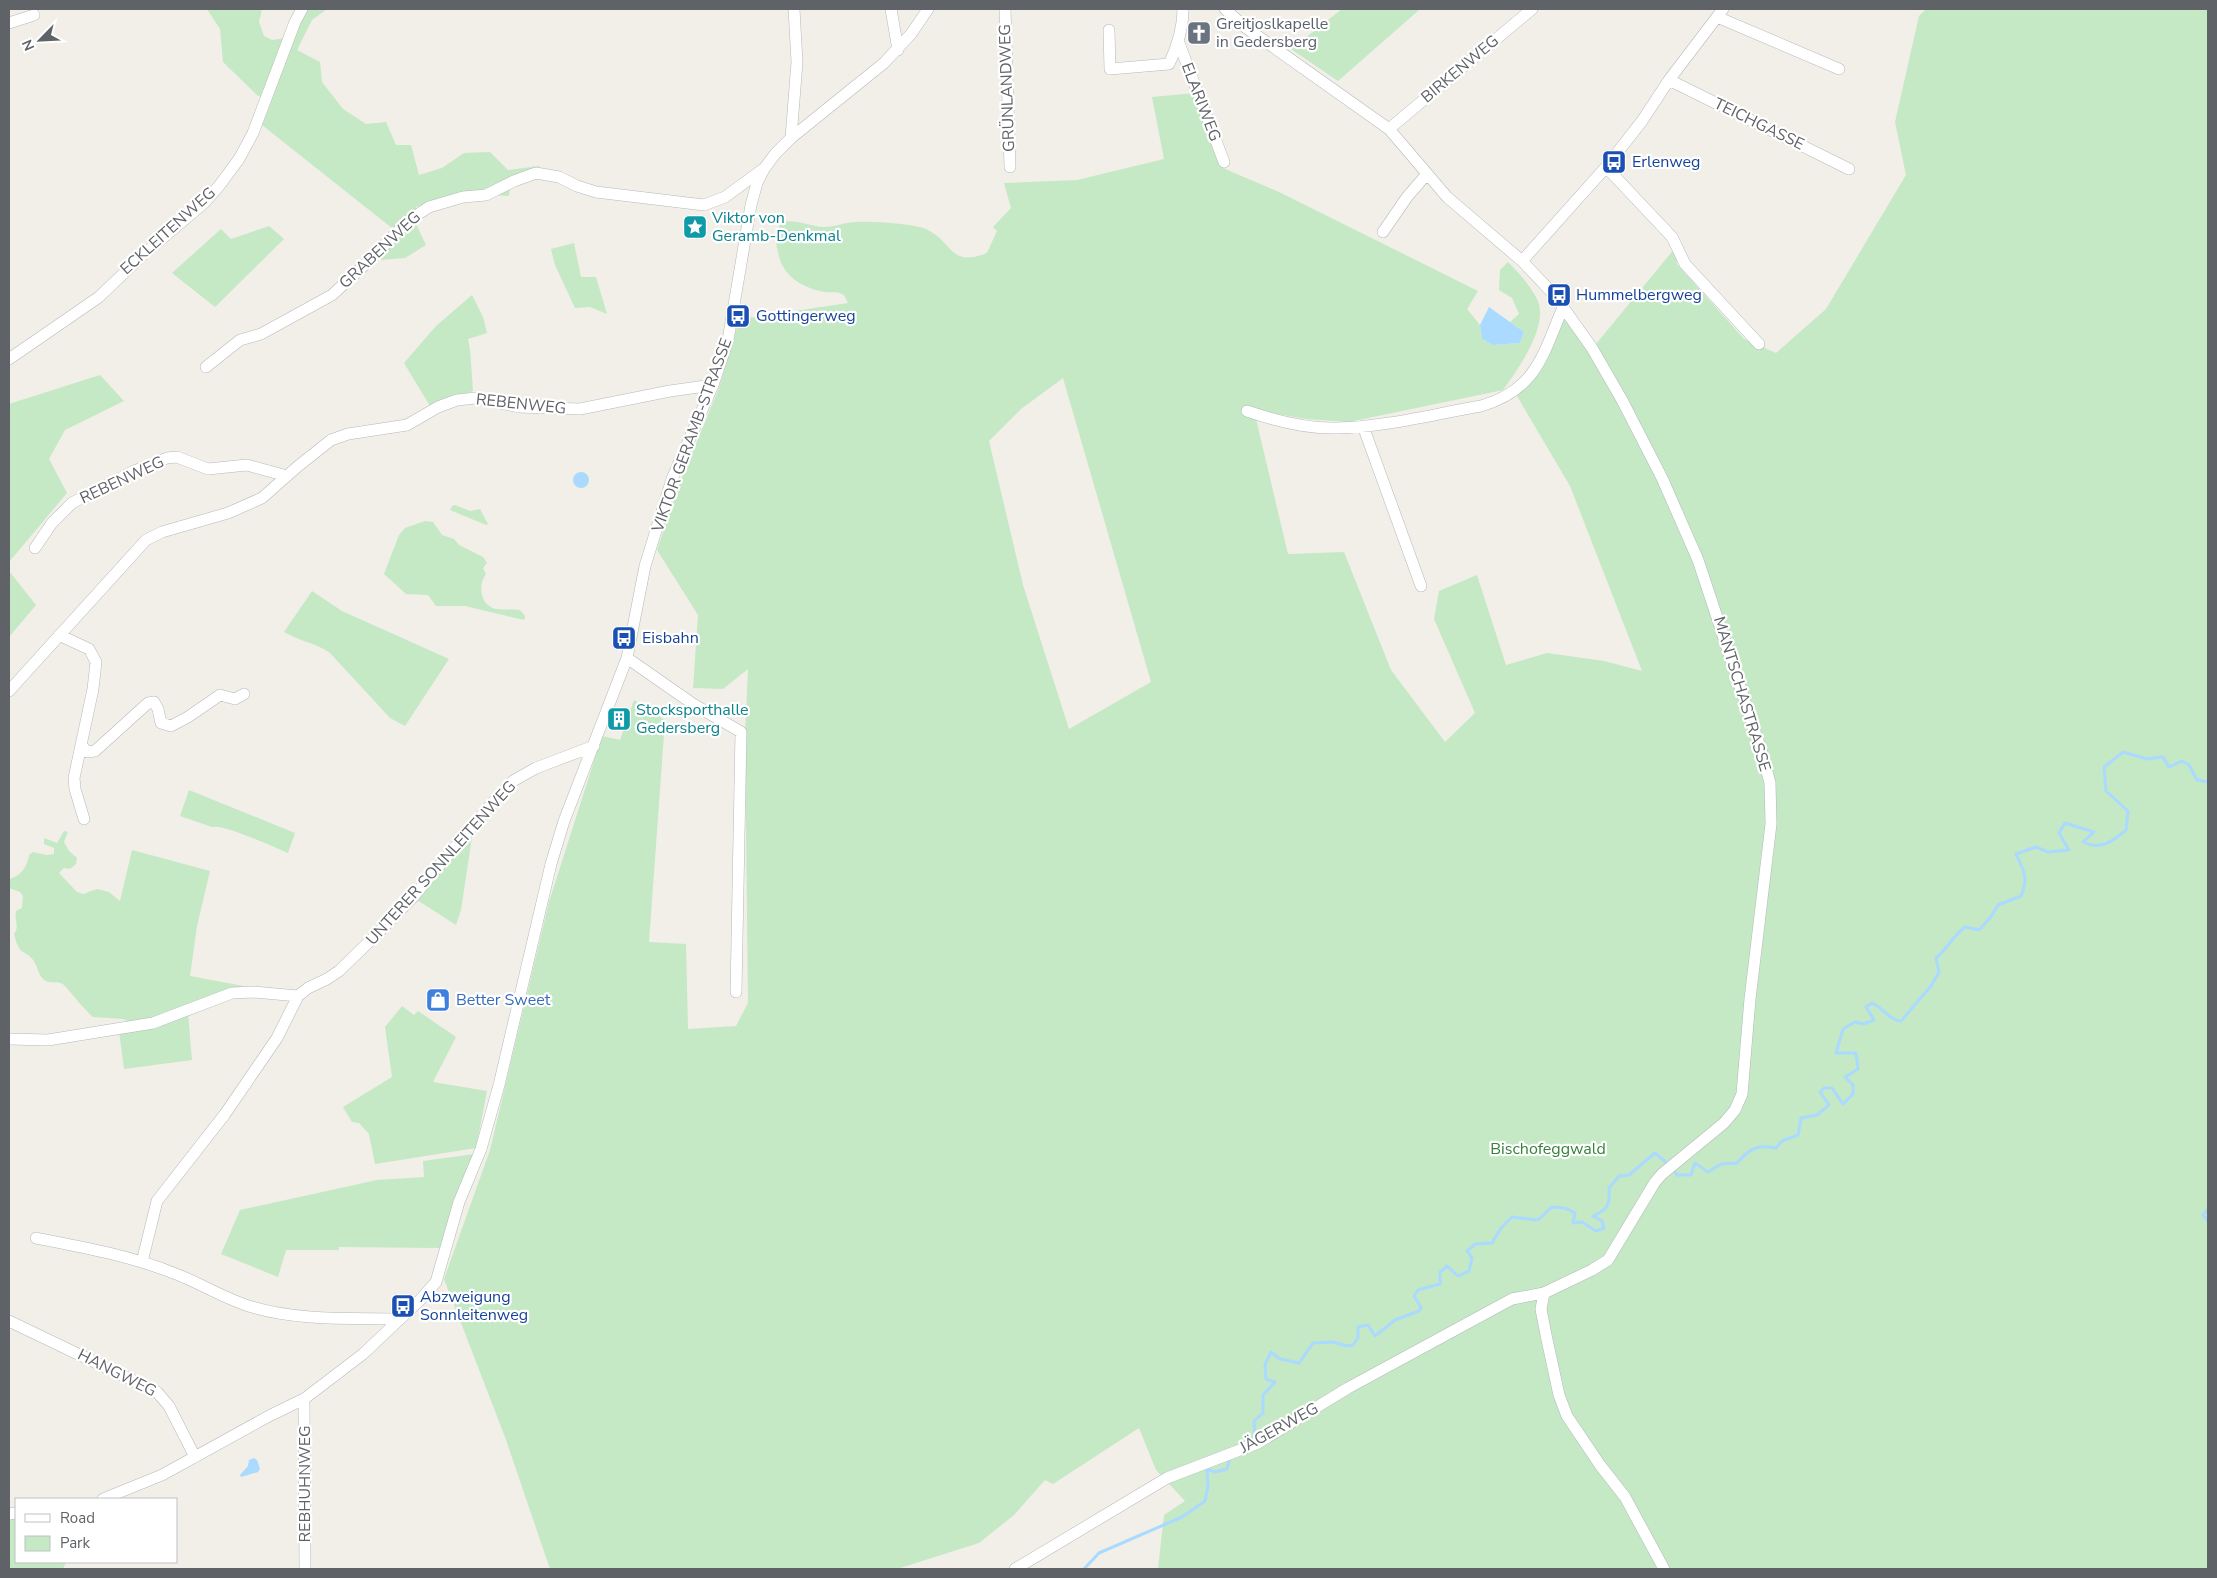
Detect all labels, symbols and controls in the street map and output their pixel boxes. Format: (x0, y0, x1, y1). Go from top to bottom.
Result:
place label: Greitjoslkapelle in Gedersberg (1216, 13, 1328, 53)
north arrow (15, 15, 65, 65)
church icon: Greitjoslkapelle in Gedersberg (1186, 20, 1212, 46)
street label: GRÜNLANDWEG (994, 24, 1020, 152)
street label: BIRKENWEG (1416, 30, 1504, 108)
text: N (18, 36, 39, 54)
street label: ELARIWEG (1176, 59, 1226, 145)
street label: TEICHGASSE (1710, 93, 1808, 155)
bus stop icon: Erlenweg (1601, 149, 1627, 175)
place label: Erlenweg (1632, 151, 1700, 173)
street label: ECKLEITENWEG (116, 182, 220, 280)
street label: GRABENWEG (334, 206, 426, 294)
place label: Viktor von Geramb-Denkmal (711, 207, 841, 247)
place icon: Viktor von Geramb-Denkmal (682, 214, 708, 240)
bus stop icon: Hummelbergweg (1546, 282, 1572, 308)
place label: Hummelbergweg (1576, 284, 1702, 306)
bus stop icon: Gottingerweg (725, 303, 751, 329)
place label: Gottingerweg (756, 305, 856, 327)
street label: VIKTOR GERAMB-STRASSE (646, 335, 737, 536)
street label: REBENWEG (475, 388, 567, 420)
street label: REBENWEG (76, 451, 168, 509)
street label: MANTSCHASTRASSE (1708, 614, 1776, 774)
bus stop icon: Eisbahn (611, 625, 637, 651)
place label: Eisbahn (642, 627, 699, 649)
place label: Stocksporthalle Gedersberg (636, 699, 749, 739)
building icon: Stocksporthalle Gedersberg (606, 706, 632, 732)
street label: UNTERER SONNLEITENWEG (361, 776, 521, 950)
shop icon: Better Sweet (425, 987, 451, 1013)
place label: Better Sweet (456, 989, 551, 1011)
park label: Bischofeggwald (1490, 1138, 1606, 1160)
place label: Abzweigung Sonnleitenweg (420, 1286, 528, 1326)
bus stop icon: Abzweigung Sonnleitenweg (390, 1293, 416, 1319)
street label: HANGWEG (74, 1344, 160, 1402)
street label: JÄGERWEG (1235, 1397, 1322, 1459)
street label: REBHUHNWEG (294, 1425, 316, 1543)
legend (15, 1498, 178, 1563)
text: Road (60, 1508, 95, 1528)
text: Park (60, 1533, 90, 1553)

